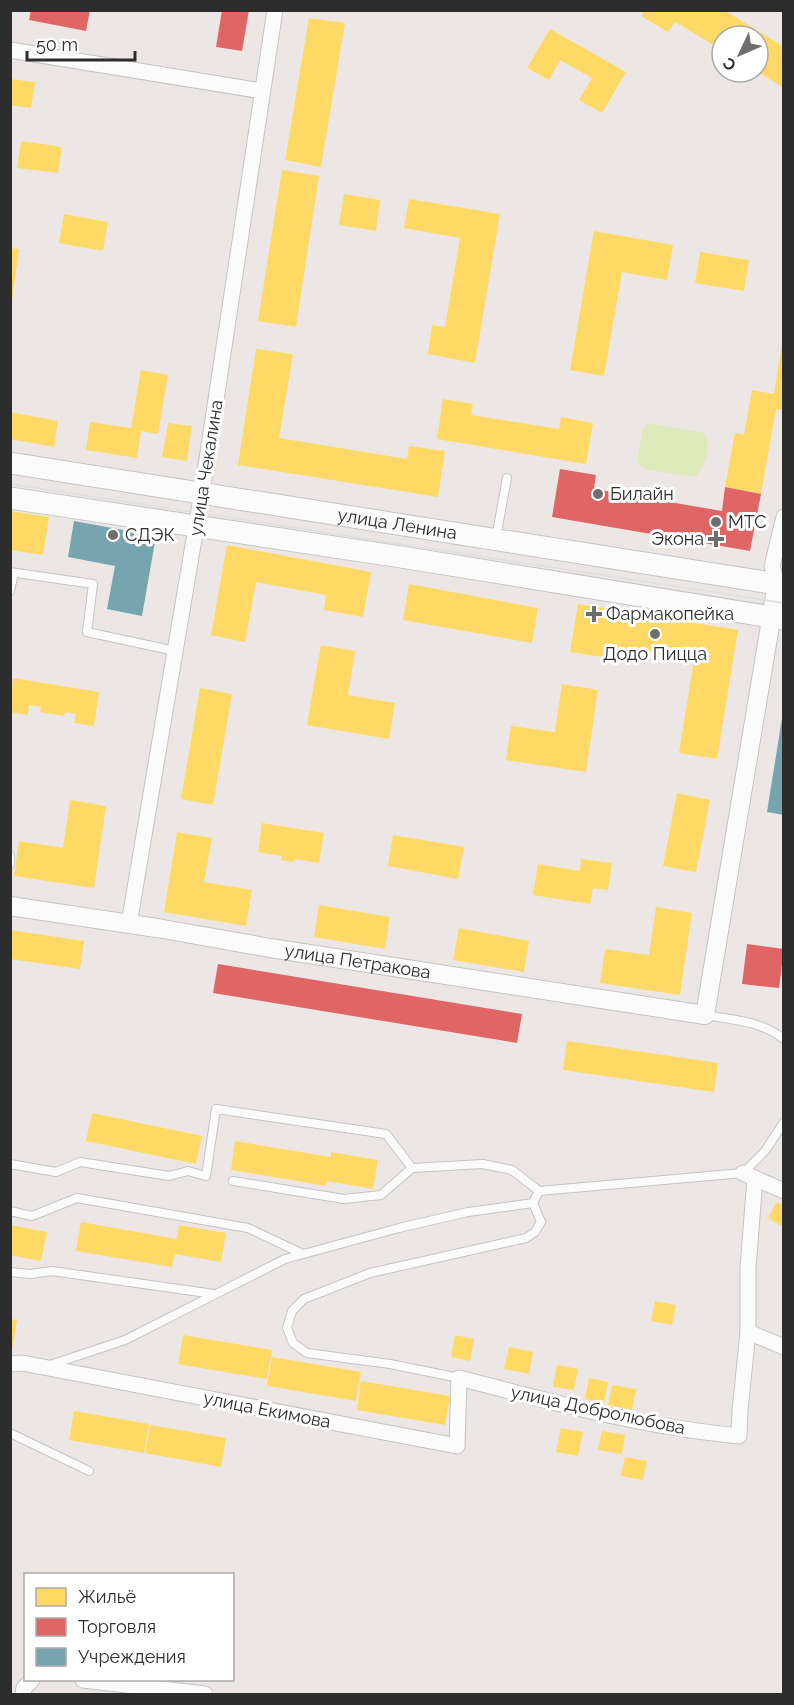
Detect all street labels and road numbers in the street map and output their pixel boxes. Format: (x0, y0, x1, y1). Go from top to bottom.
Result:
street label: улица Чекалина (184, 398, 227, 538)
street label: улица Ленина (336, 504, 459, 543)
street label: улица Петракова (283, 939, 432, 983)
street label: улица Добролюбова (509, 1381, 687, 1438)
street label: улица Екимова (202, 1387, 333, 1432)

